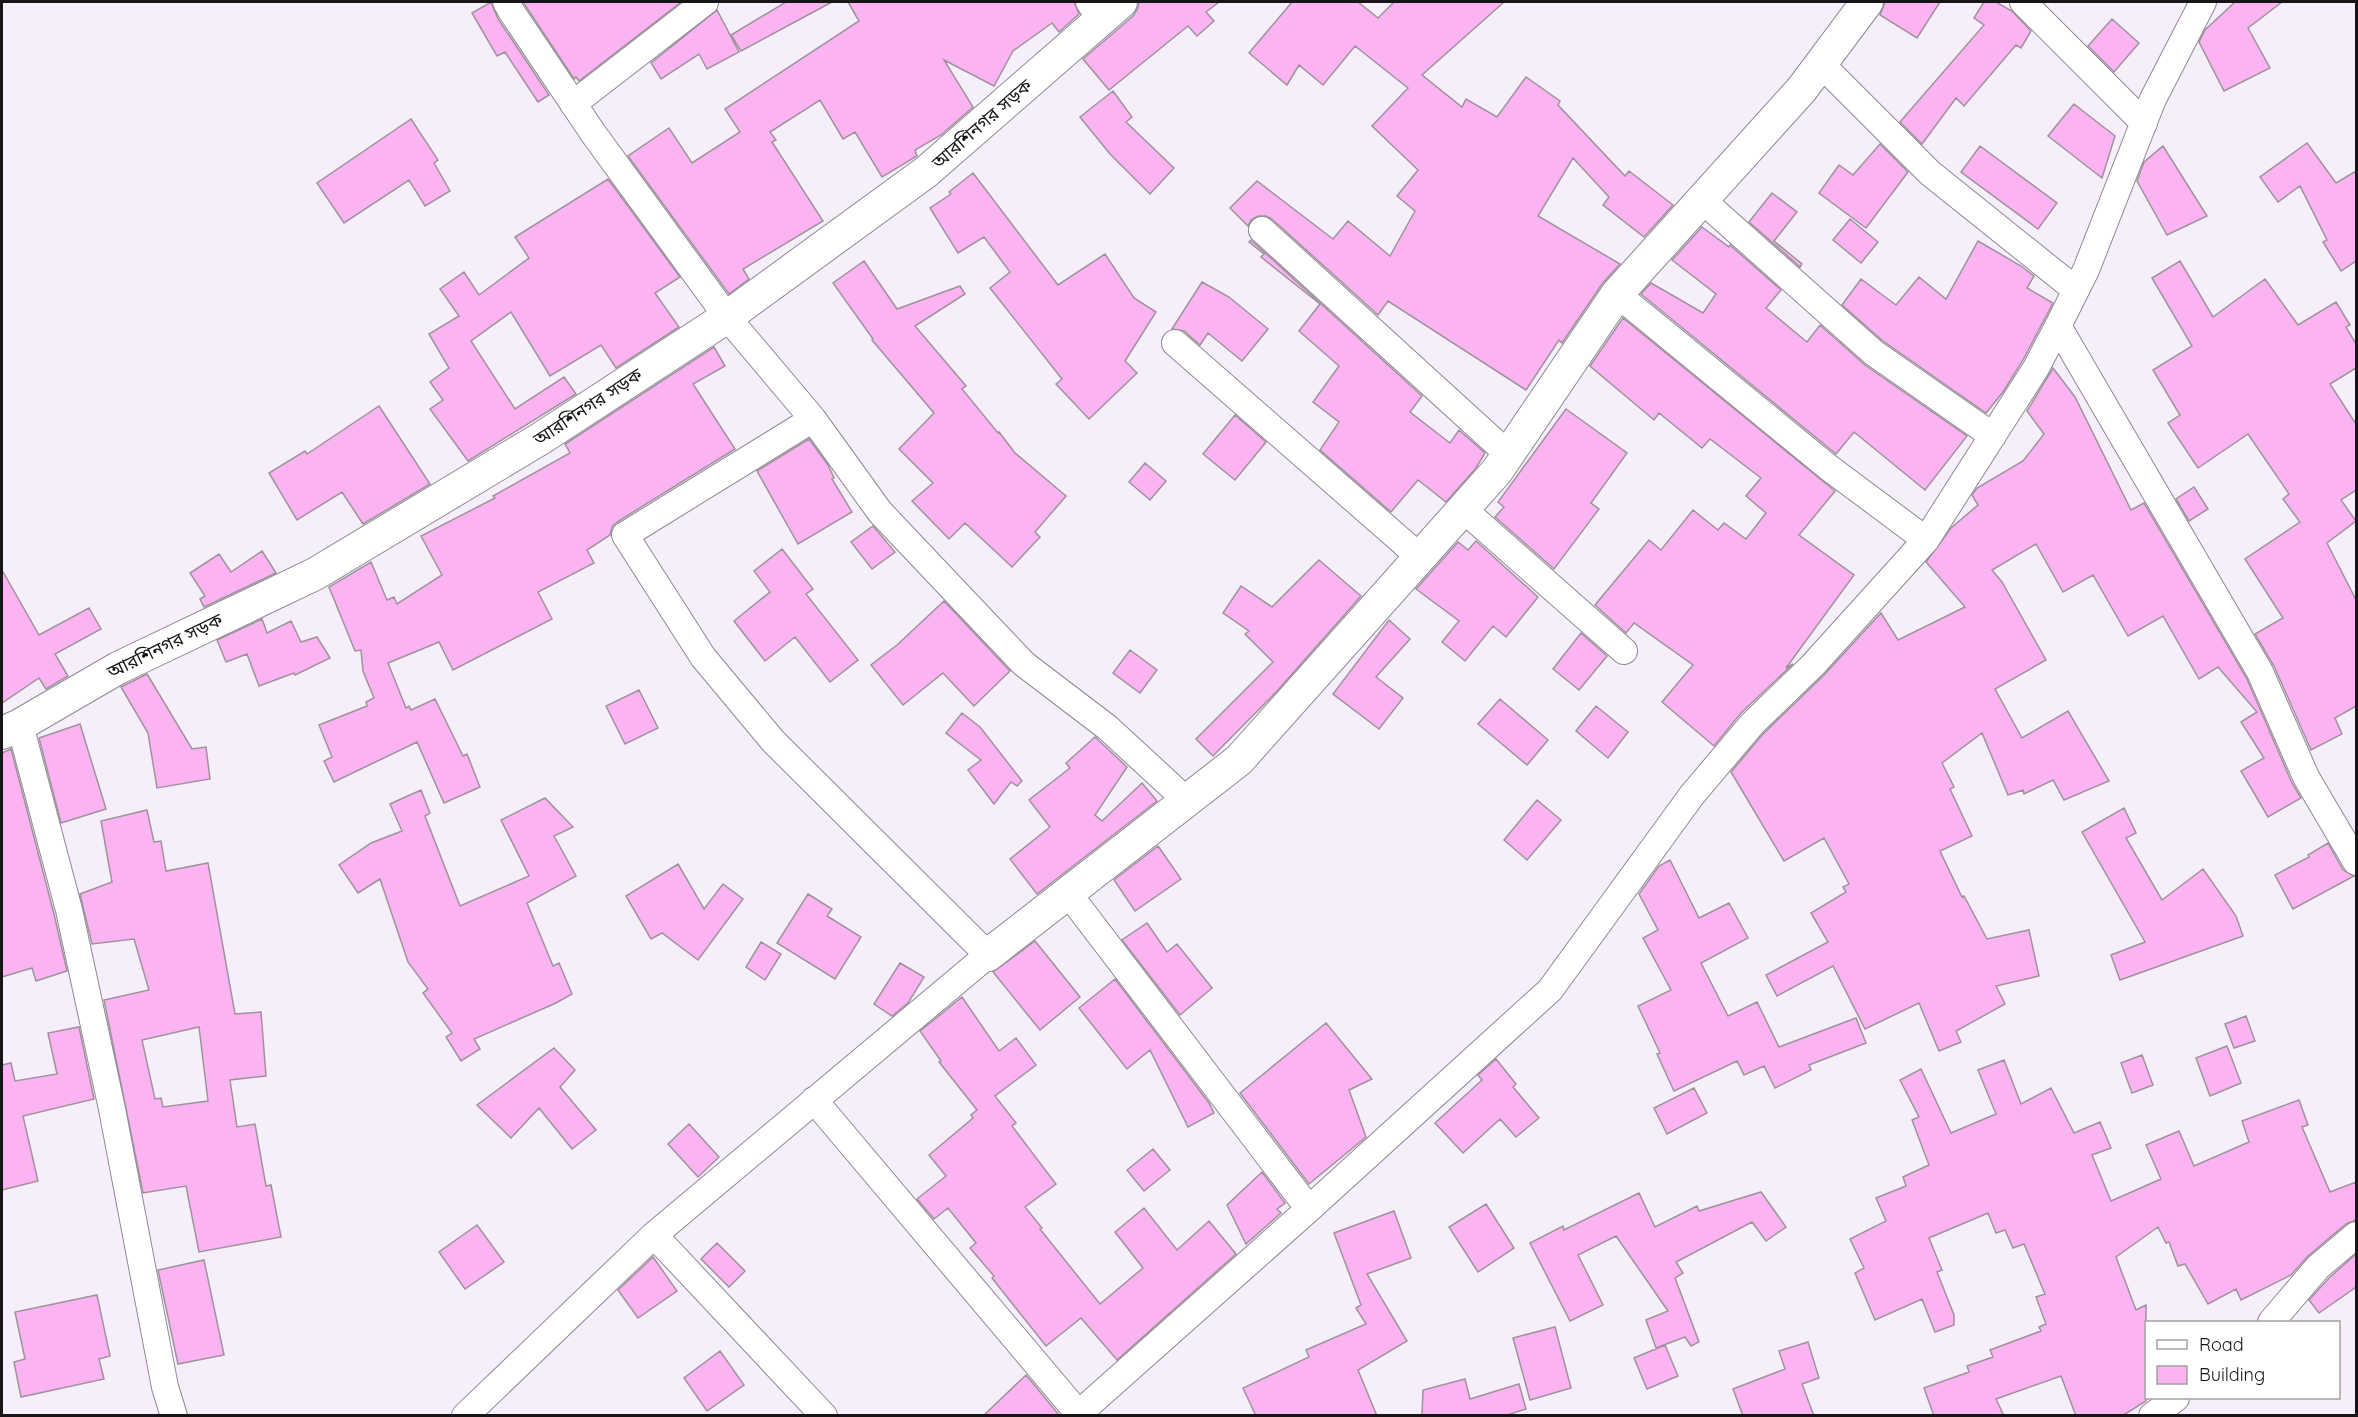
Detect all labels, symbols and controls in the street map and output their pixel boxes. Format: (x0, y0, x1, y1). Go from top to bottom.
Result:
street label: আরশিনগর সড়ক (926, 74, 1037, 174)
street label: আরশিনগর সড়ক (528, 363, 647, 451)
street label: আরশিনগর সড়ক (103, 608, 227, 684)
legend (2145, 1321, 2340, 1399)
text: Road (2199, 1333, 2244, 1356)
text: Building (2199, 1363, 2265, 1386)

